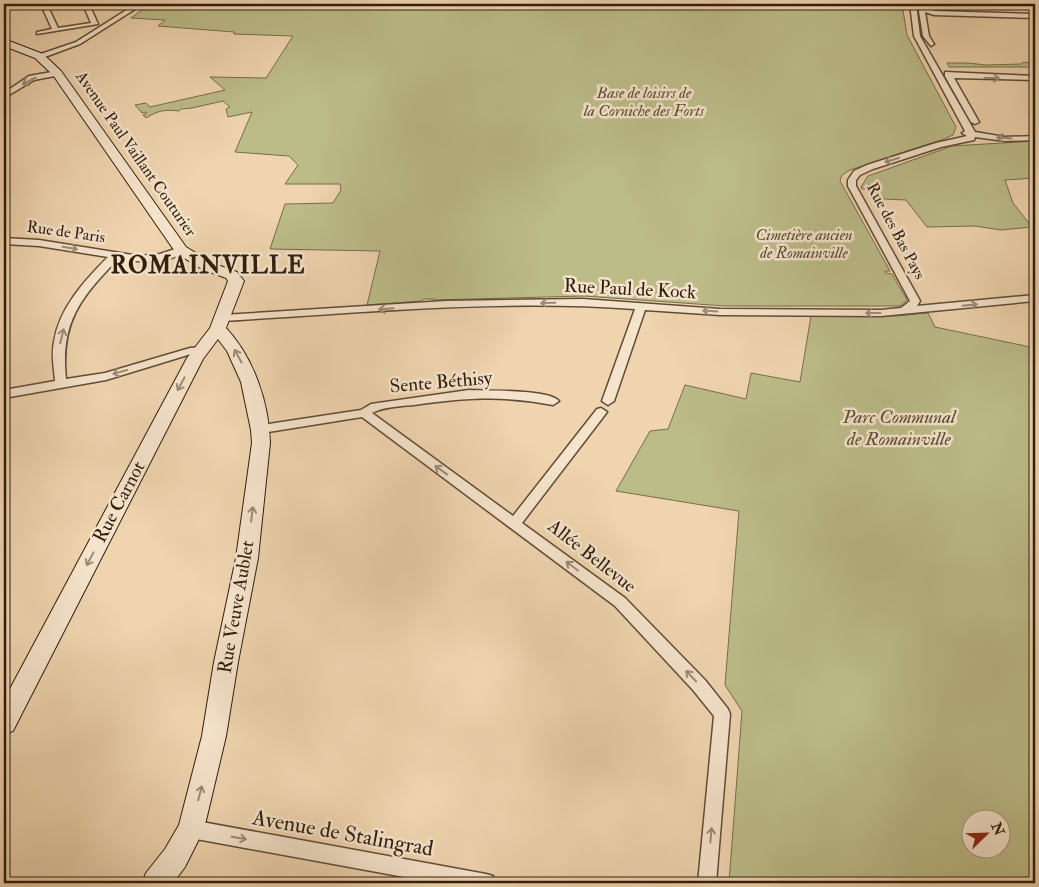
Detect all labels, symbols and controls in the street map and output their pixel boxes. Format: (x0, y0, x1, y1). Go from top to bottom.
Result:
street label: Avenue Paul Vaillant Couturier (71, 67, 201, 241)
one-way arrow (984, 73, 1000, 83)
one-way arrow (22, 77, 37, 86)
park label: Base de loisirs de la Corniche des Forts (583, 83, 705, 121)
one-way arrow (996, 133, 1012, 143)
one-way arrow (885, 156, 901, 165)
street label: Rue des Bas Pays (862, 179, 930, 283)
street label: Rue de Paris (26, 217, 106, 247)
park label: Cimetière ancien de Romainville (755, 225, 853, 263)
one-way arrow (61, 243, 77, 253)
district label: ROMAINVILLE (110, 250, 306, 281)
street label: Rue Paul de Kock (563, 274, 697, 304)
one-way arrow (540, 298, 556, 308)
one-way arrow (962, 300, 978, 310)
one-way arrow (378, 304, 394, 314)
one-way arrow (703, 307, 719, 316)
one-way arrow (865, 308, 881, 318)
one-way arrow (58, 328, 67, 344)
one-way arrow (232, 349, 242, 363)
street label: Sente Béthisy (389, 366, 494, 398)
one-way arrow (113, 368, 129, 377)
one-way arrow (176, 376, 185, 391)
park label: Parc Communal de Romainville (841, 405, 957, 451)
street label: Rue Carnot (88, 457, 150, 547)
one-way arrow (434, 465, 448, 475)
one-way arrow (248, 506, 258, 522)
street label: Allée Bellevue (542, 513, 641, 598)
street label: Rue Veuve Aublet (212, 539, 260, 675)
one-way arrow (85, 551, 94, 566)
one-way arrow (565, 561, 579, 571)
one-way arrow (685, 670, 697, 683)
one-way arrow (196, 786, 205, 802)
street label: Avenue de Stalingrad (249, 803, 436, 863)
north arrow (962, 810, 1012, 860)
text: N (987, 819, 1008, 839)
one-way arrow (707, 827, 716, 843)
one-way arrow (231, 833, 247, 843)

